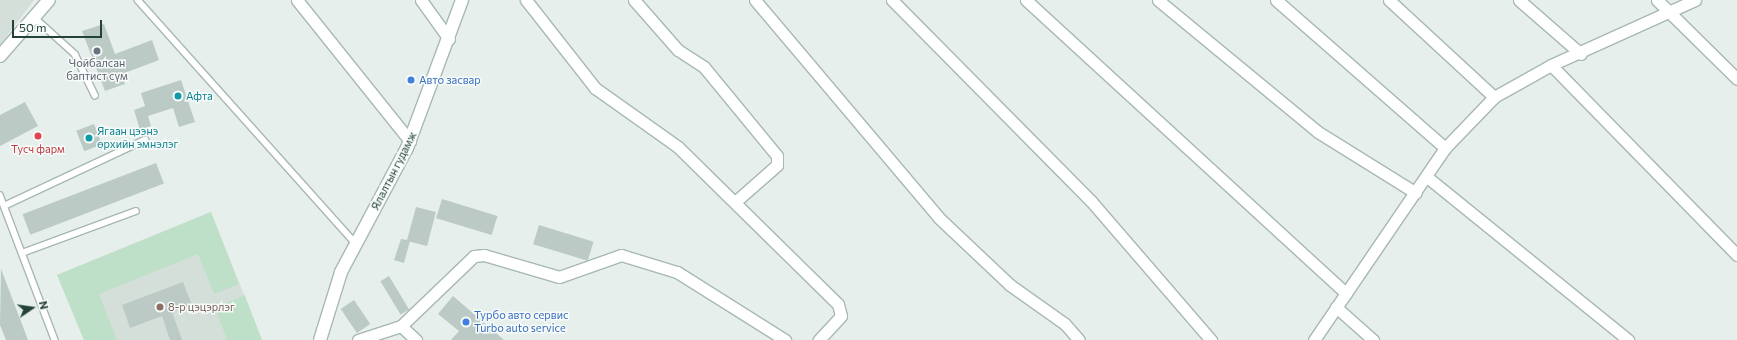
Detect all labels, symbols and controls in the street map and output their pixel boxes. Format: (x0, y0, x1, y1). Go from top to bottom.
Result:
scale bar (14, 12, 104, 38)
text: 50 m (19, 20, 47, 34)
marker: Чойбалсан баптист сүм (92, 46, 102, 56)
place label: Чойбалсан баптист сүм (66, 57, 128, 83)
place label: Авто засвар (419, 73, 481, 87)
marker: Авто засвар (406, 75, 416, 85)
place label: Афта (186, 89, 213, 103)
marker: Афта (173, 91, 183, 101)
place label: Ягаан цээнэ өрхийн эмнэлэг (97, 125, 178, 151)
street label: Ялалтын гудамж (369, 130, 419, 212)
marker: Тусч фарм (33, 131, 43, 141)
marker: Ягаан цээнэ өрхийн эмнэлэг (84, 133, 94, 143)
place label: Тусч фарм (11, 142, 65, 156)
north arrow (12, 288, 52, 328)
text: N (37, 300, 51, 311)
place label: 8-р цэцэрлэг (168, 300, 235, 314)
marker: 8-р цэцэрлэг (155, 302, 165, 312)
place label: Турбо авто сервис Turbo auto service (474, 309, 568, 335)
marker: Турбо авто сервис Turbo auto service (461, 317, 471, 327)

